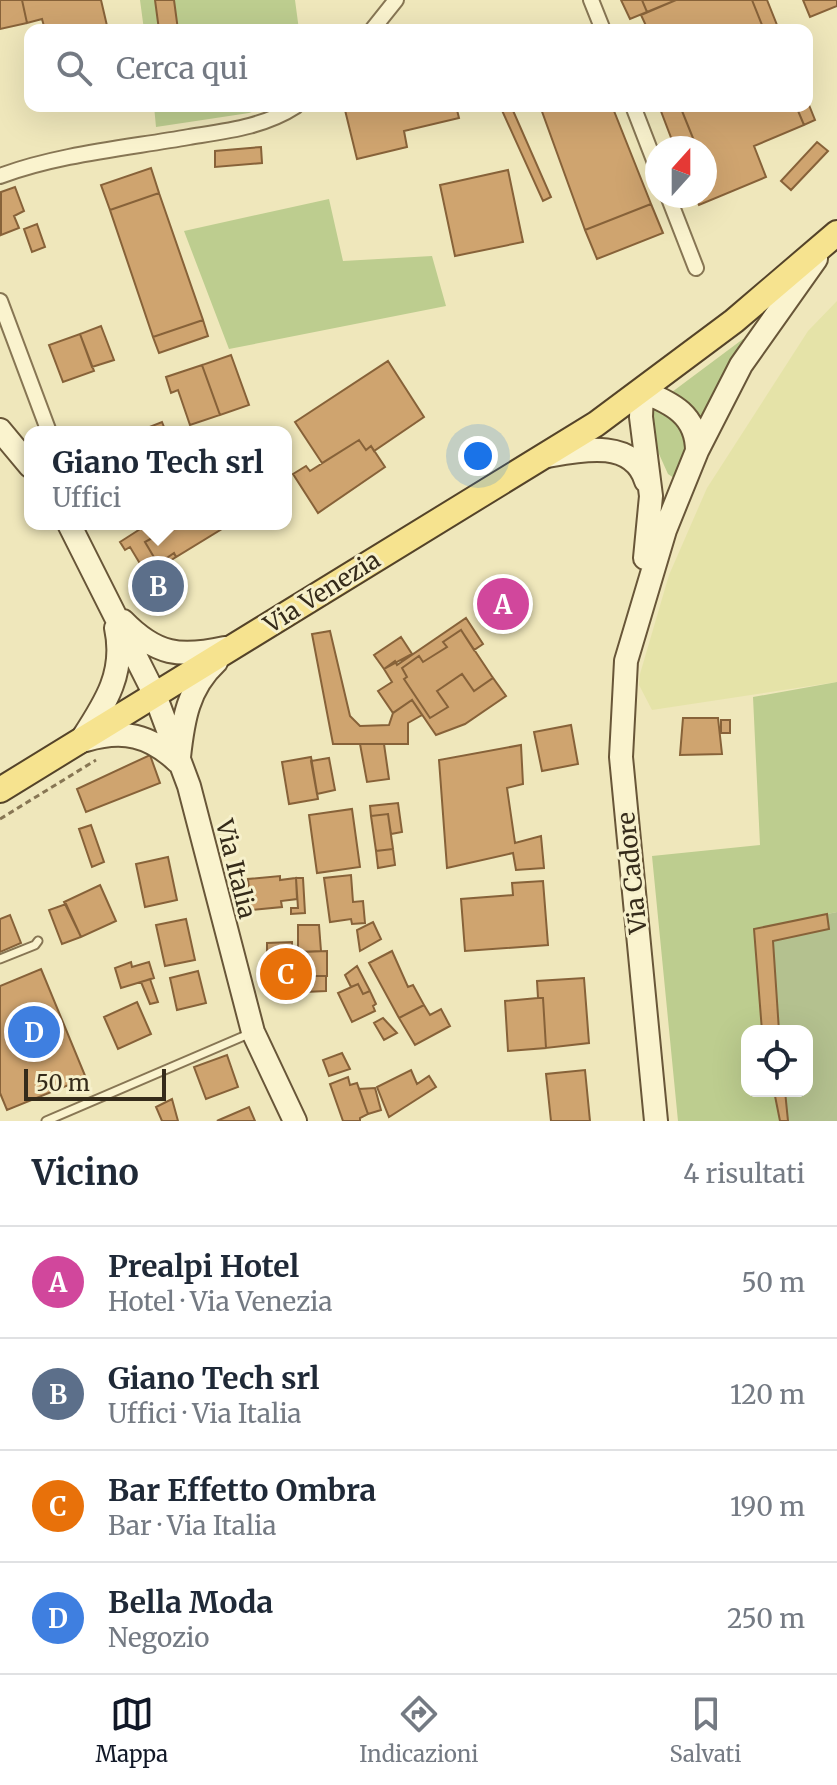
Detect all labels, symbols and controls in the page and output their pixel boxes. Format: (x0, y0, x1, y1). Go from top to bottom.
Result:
search box (24, 24, 813, 112)
icon: search (52, 46, 96, 90)
text: Cerca qui (116, 49, 248, 87)
north arrow (645, 136, 717, 208)
popup (24, 426, 292, 530)
your location (458, 436, 498, 476)
text: Giano Tech srl (52, 443, 264, 481)
text: Uffici (52, 481, 121, 514)
street label: Via Venezia (257, 544, 386, 640)
pin: B (132, 556, 184, 616)
pin: A (477, 574, 529, 634)
street label: Via Cadore (610, 811, 654, 936)
street label: Via Italia (209, 815, 263, 922)
pin: C (260, 944, 312, 1004)
pin: D (8, 1002, 60, 1062)
map controls (741, 1025, 813, 1097)
button: locate (741, 1025, 813, 1097)
scale bar (24, 1065, 166, 1101)
text: 50 m (36, 1069, 90, 1097)
text: Vicino (32, 1152, 139, 1194)
text: 4 risultati (683, 1157, 805, 1190)
text: Prealpi Hotel (108, 1247, 299, 1285)
text: A (49, 1266, 67, 1299)
text: 50 m (741, 1266, 805, 1299)
text: Hotel · Via Venezia (108, 1285, 332, 1318)
text: Giano Tech srl (108, 1359, 319, 1397)
text: B (49, 1378, 67, 1411)
text: 120 m (730, 1378, 805, 1411)
text: Uffici · Via Italia (108, 1397, 302, 1430)
text: Bar Effetto Ombra (108, 1471, 376, 1509)
text: C (49, 1490, 67, 1523)
text: 190 m (730, 1490, 805, 1523)
text: Bar · Via Italia (108, 1509, 276, 1542)
text: Bella Moda (108, 1583, 273, 1621)
text: D (48, 1602, 68, 1635)
text: 250 m (727, 1602, 805, 1635)
text: Negozio (108, 1621, 209, 1654)
tab: Mappa (96, 1692, 168, 1768)
tab: Indicazioni (359, 1692, 478, 1768)
tab: Salvati (670, 1692, 741, 1768)

